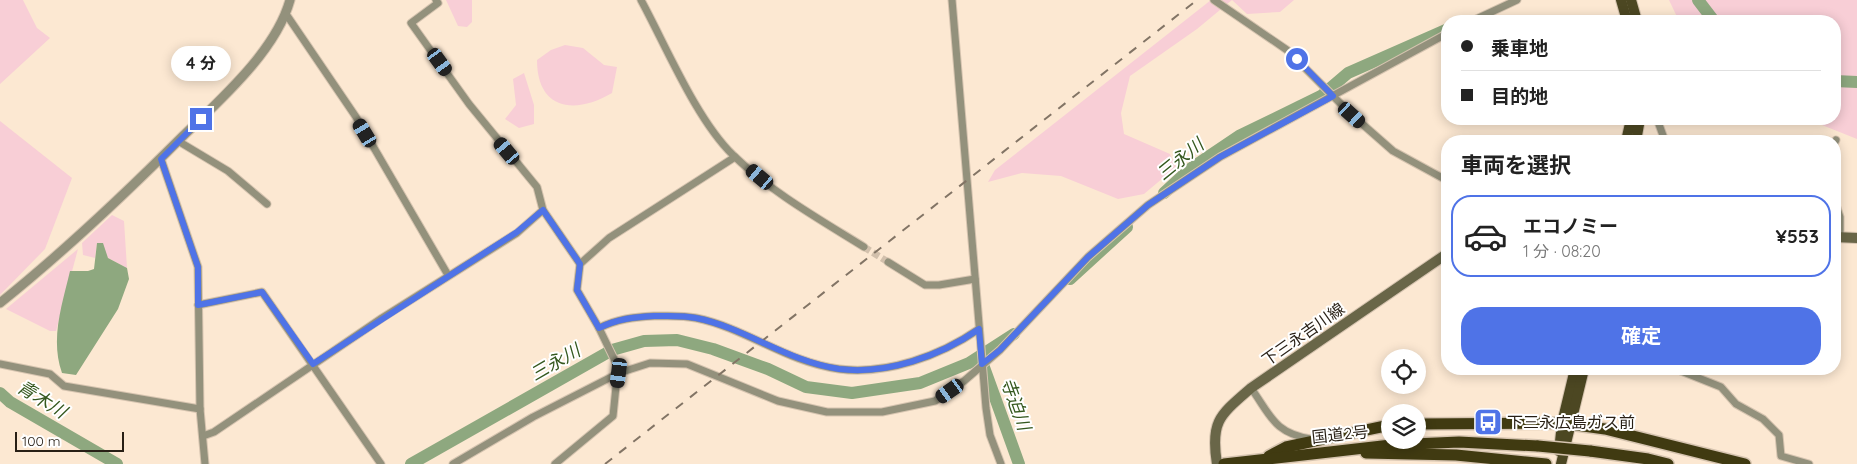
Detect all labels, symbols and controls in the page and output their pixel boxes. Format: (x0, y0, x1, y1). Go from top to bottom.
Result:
text: 乗車地 (1491, 36, 1548, 60)
car (425, 45, 454, 79)
callout: 4 分 (171, 46, 231, 82)
route start (1286, 48, 1308, 70)
text: 4 分 (186, 53, 216, 73)
text: 目的地 (1491, 84, 1548, 108)
car (1335, 99, 1368, 131)
route end (190, 108, 212, 130)
car (350, 116, 379, 150)
water label: 三永川 (1152, 132, 1210, 185)
car (491, 135, 522, 167)
text: 車両を選択 (1461, 151, 1571, 179)
car (743, 162, 776, 192)
icon: car (1463, 214, 1508, 259)
text: エコノミー (1523, 214, 1618, 238)
text: ¥553 (1776, 224, 1819, 248)
text: 1 分 · 08:20 (1523, 241, 1601, 261)
street label: 下三永吉川線 (1258, 298, 1348, 370)
button: 確定 (1461, 307, 1821, 365)
water label: 三永川 (526, 338, 586, 385)
map controls (1381, 349, 1426, 449)
button: locate (1381, 349, 1426, 394)
car (609, 357, 628, 389)
water label: 青木川 (13, 375, 73, 424)
water label: 寺迫川 (996, 375, 1037, 435)
car (933, 376, 966, 406)
button: layers (1381, 404, 1426, 449)
bus stop icon: 下三永広島ガス前 (1473, 407, 1503, 437)
place label: 下三永広島ガス前 (1507, 412, 1635, 432)
street label: 国道2号 (1311, 421, 1369, 447)
scale bar (15, 429, 124, 452)
text: 100 m (22, 432, 60, 450)

